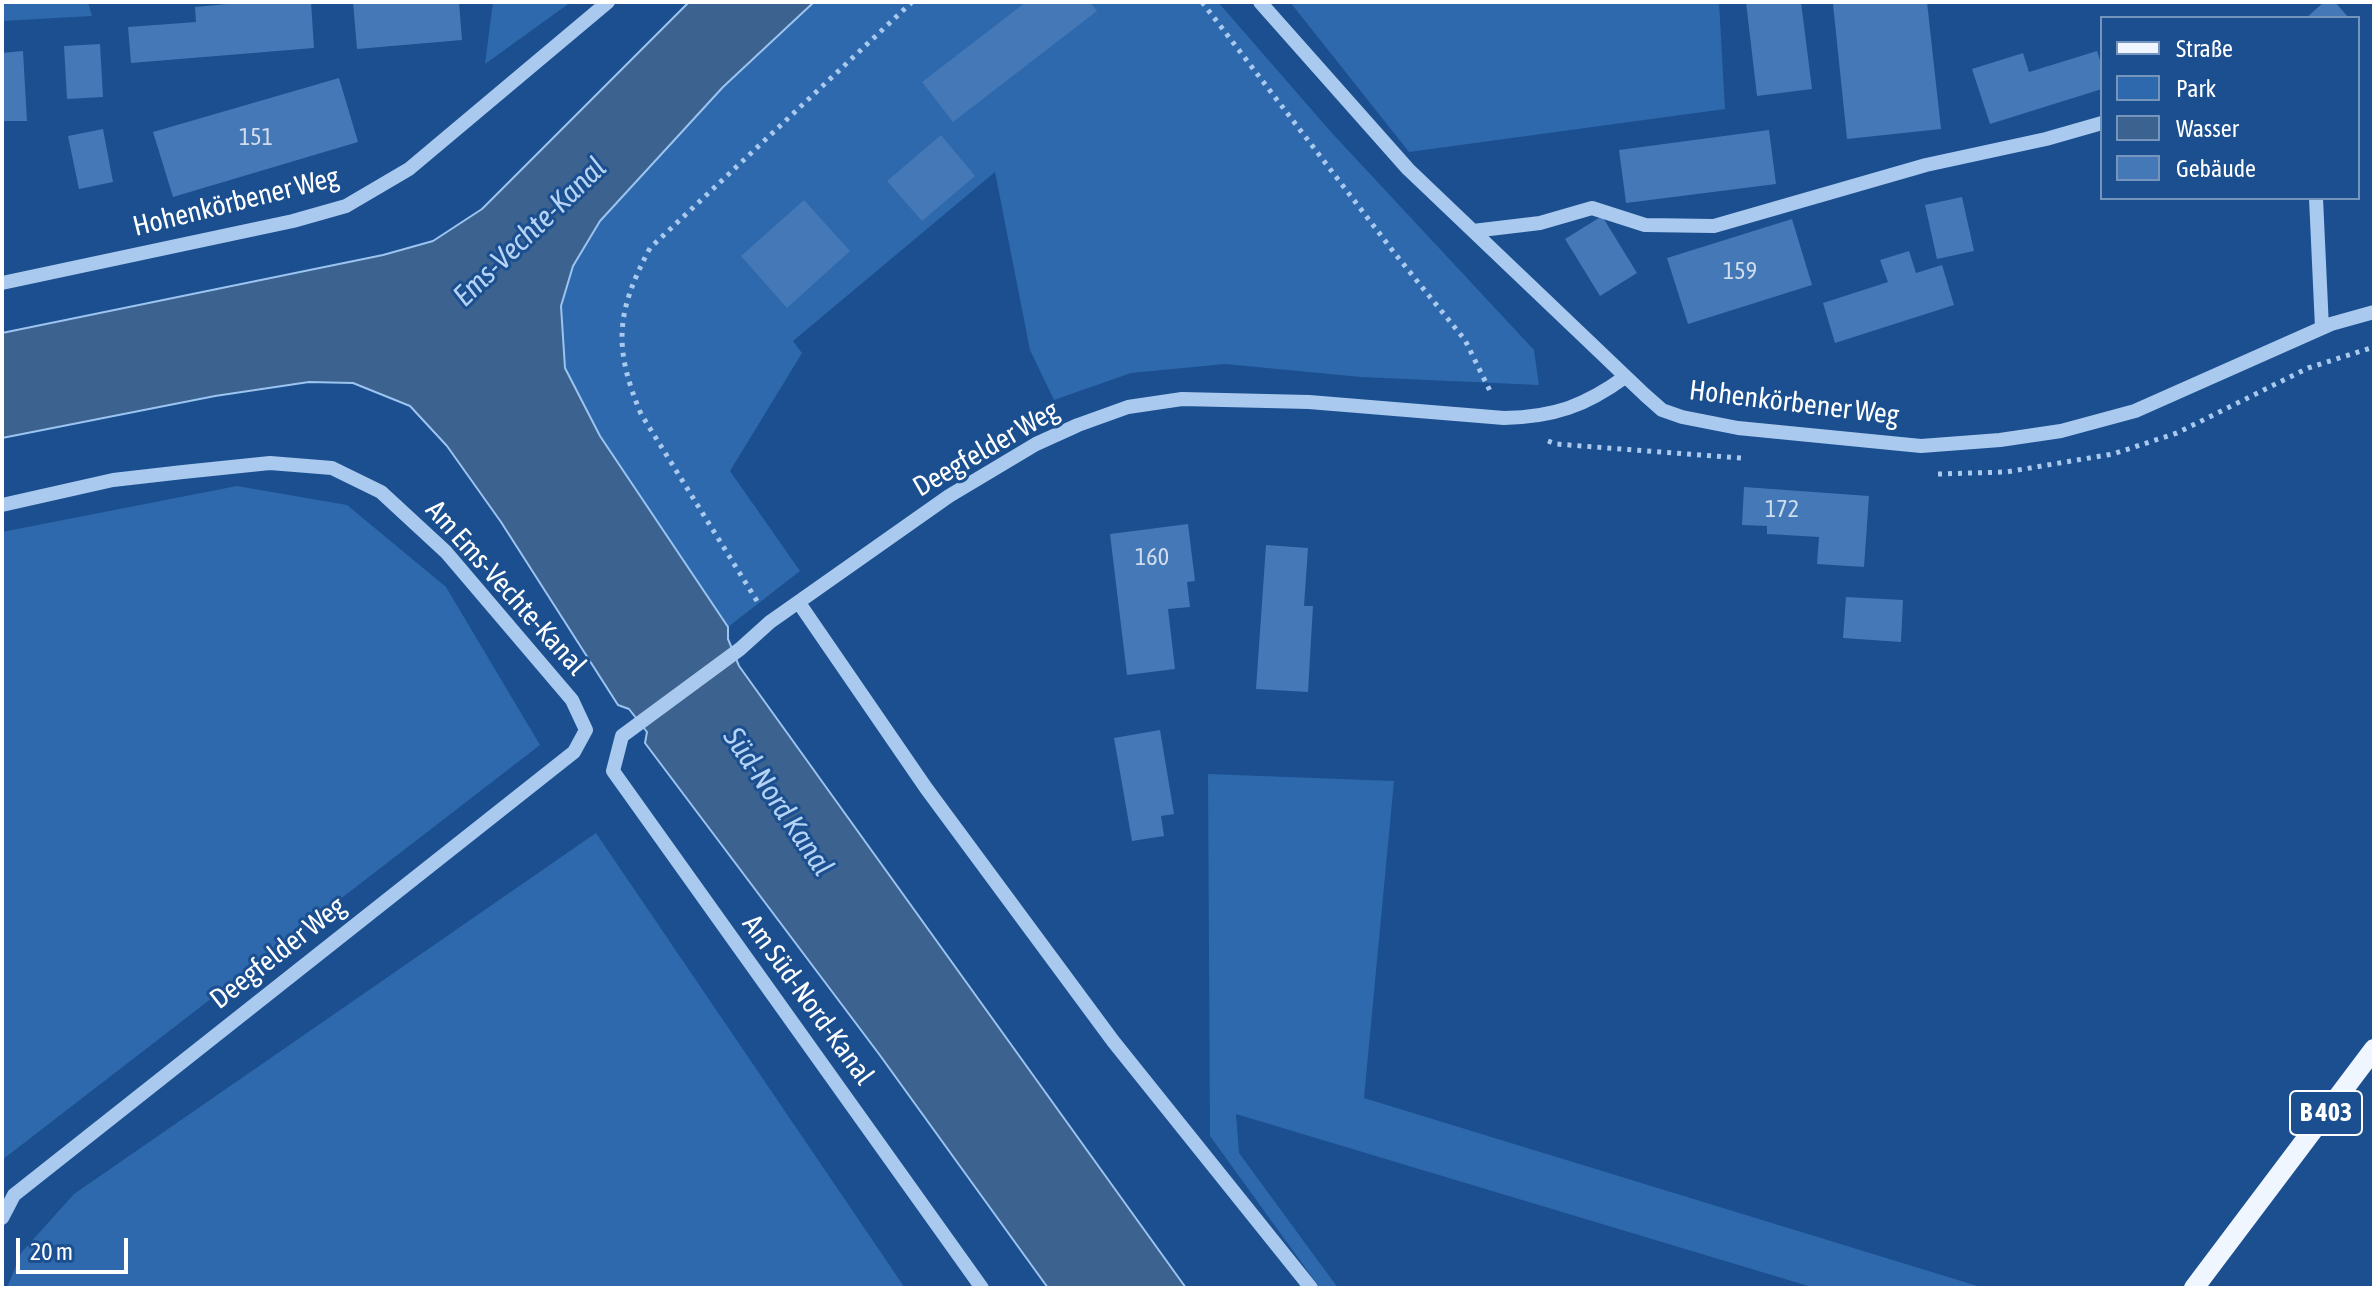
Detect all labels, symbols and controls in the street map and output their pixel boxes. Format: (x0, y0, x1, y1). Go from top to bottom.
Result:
legend (2100, 16, 2360, 200)
text: Straße (2176, 35, 2233, 62)
text: Park (2176, 75, 2216, 102)
text: Wasser (2176, 115, 2239, 142)
house number: 151 (239, 123, 273, 151)
water label: Ems-Vechte-Kanal (446, 150, 614, 314)
text: Gebäude (2176, 155, 2256, 182)
street label: Hohenkörbener Weg (130, 160, 342, 244)
house number: 159 (1723, 257, 1757, 285)
street label: Hohenkörbener Weg (1687, 373, 1901, 433)
street label: Deegfelder Weg (907, 394, 1065, 504)
street label: Am Ems-Vechte-Kanal (419, 494, 593, 682)
house number: 172 (1765, 495, 1799, 523)
house number: 160 (1135, 543, 1169, 571)
water label: Süd-Nord Kanal (715, 721, 841, 883)
street label: Deegfelder Weg (203, 890, 353, 1016)
street label: Am Süd-Nord-Kanal (735, 909, 881, 1091)
road number: B 403 (2290, 1091, 2362, 1135)
scale bar (20, 1222, 132, 1272)
text: 20 m (30, 1238, 73, 1265)

